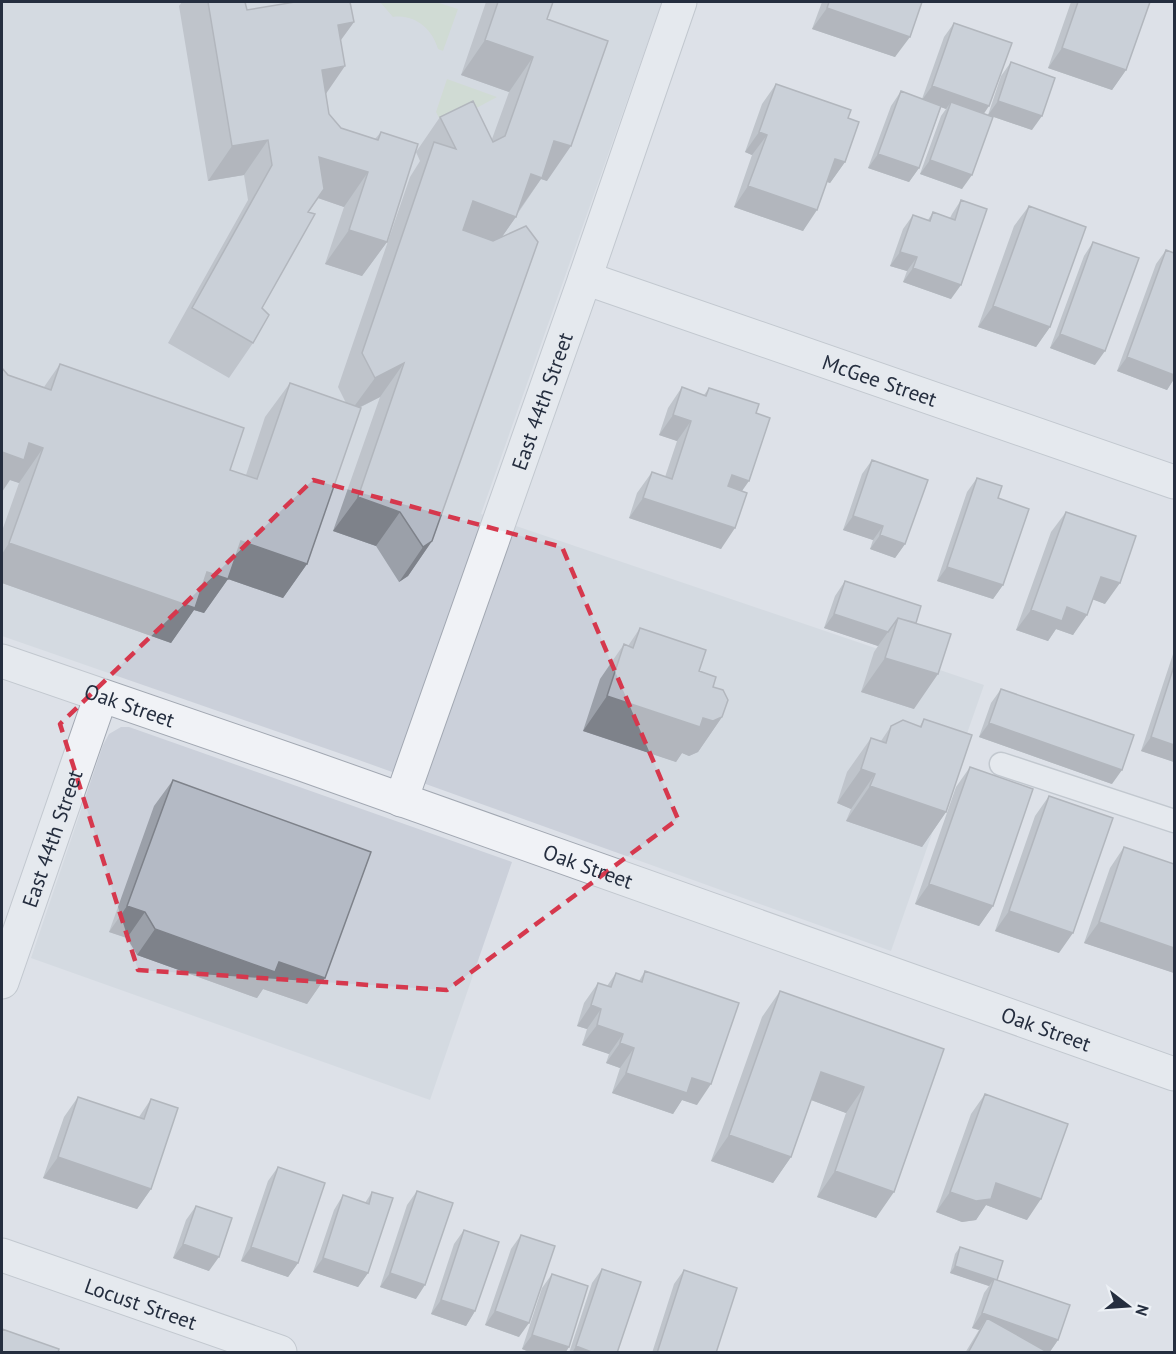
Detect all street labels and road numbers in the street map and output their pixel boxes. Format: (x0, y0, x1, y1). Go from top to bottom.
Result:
street label: East 44th Street (505, 329, 578, 473)
street label: McGee Street (819, 348, 941, 412)
street label: Oak Street (81, 677, 178, 733)
street label: East 44th Street (15, 766, 88, 911)
street label: Oak Street (540, 838, 637, 894)
street label: Oak Street (998, 1000, 1095, 1057)
street label: Locust Street (81, 1271, 200, 1335)

